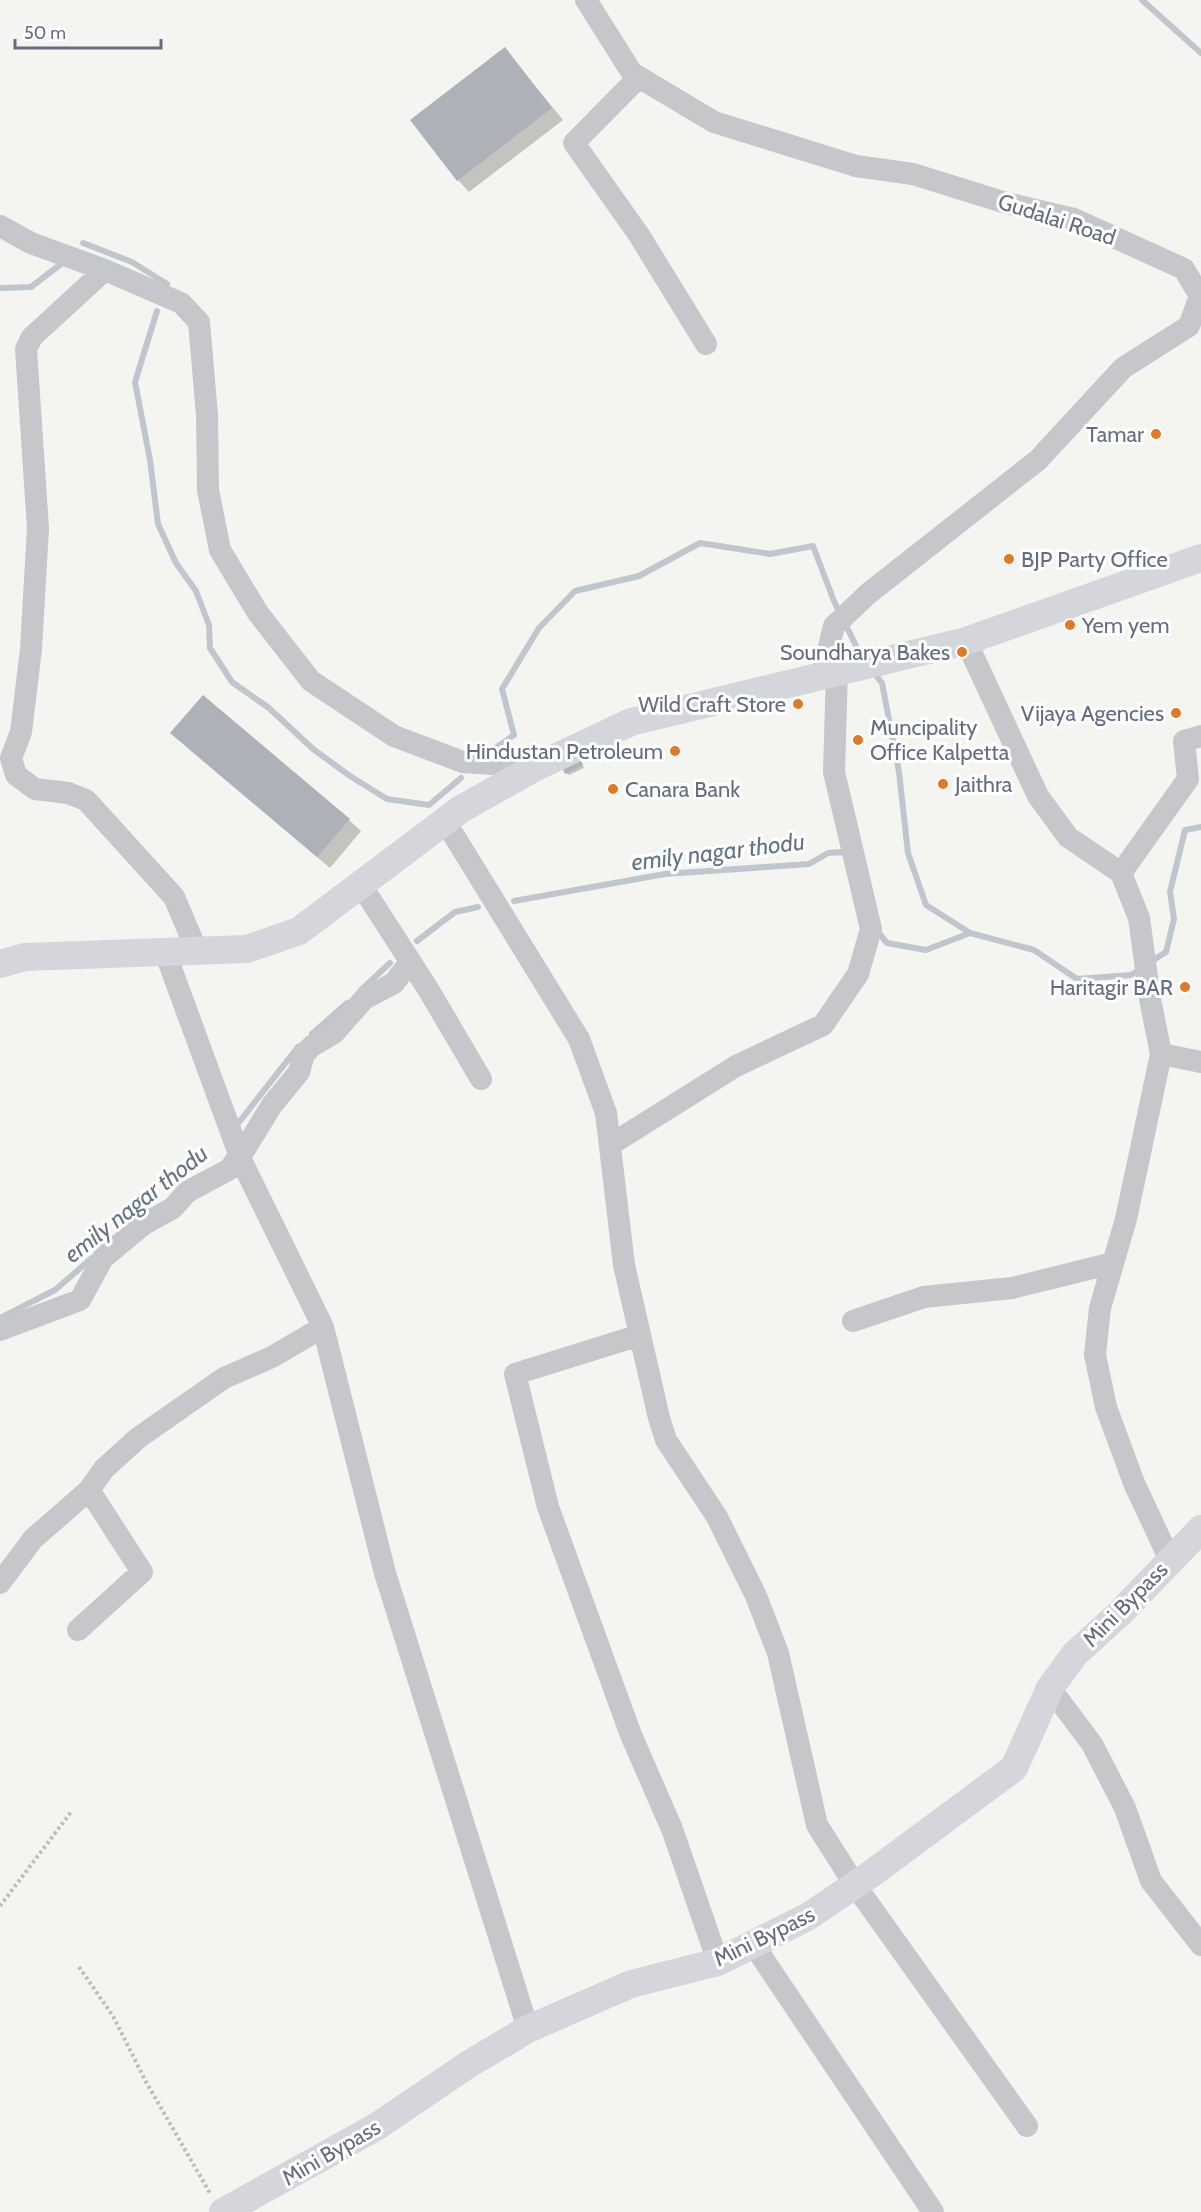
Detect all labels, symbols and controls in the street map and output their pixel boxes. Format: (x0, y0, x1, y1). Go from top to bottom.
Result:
scale bar (15, 12, 160, 50)
text: 50 m (24, 22, 66, 44)
street label: Gudalai Road (995, 188, 1119, 251)
place label: Tamar (1086, 421, 1144, 448)
marker: Tamar (1149, 427, 1163, 441)
place label: BJP Party Office (1021, 546, 1168, 573)
marker: BJP Party Office (1002, 552, 1016, 566)
place label: Yem yem (1081, 612, 1170, 639)
marker: Yem yem (1063, 618, 1077, 632)
place label: Soundharya Bakes (780, 639, 950, 666)
marker: Soundharya Bakes (955, 645, 969, 659)
place label: Wild Craft Store (638, 691, 786, 718)
marker: Wild Craft Store (791, 697, 805, 711)
place label: Vijaya Agencies (1021, 700, 1164, 727)
marker: Vijaya Agencies (1169, 706, 1183, 720)
place label: Muncipality Office Kalpetta (870, 714, 1010, 766)
marker: Muncipality Office Kalpetta (851, 733, 865, 747)
place label: Hindustan Petroleum (466, 738, 663, 765)
marker: Hindustan Petroleum (668, 744, 682, 758)
place label: Jaithra (954, 771, 1013, 798)
place label: Canara Bank (625, 776, 740, 803)
marker: Jaithra (936, 777, 950, 791)
marker: Canara Bank (606, 782, 620, 796)
water label: emily nagar thodu (630, 826, 806, 877)
place label: Haritagir BAR (1050, 974, 1173, 1001)
marker: Haritagir BAR (1178, 980, 1192, 994)
water label: emily nagar thodu (58, 1138, 213, 1269)
street label: Mini Bypass (1077, 1556, 1173, 1652)
street label: Mini Bypass (709, 1900, 819, 1972)
street label: Mini Bypass (277, 2113, 385, 2191)

